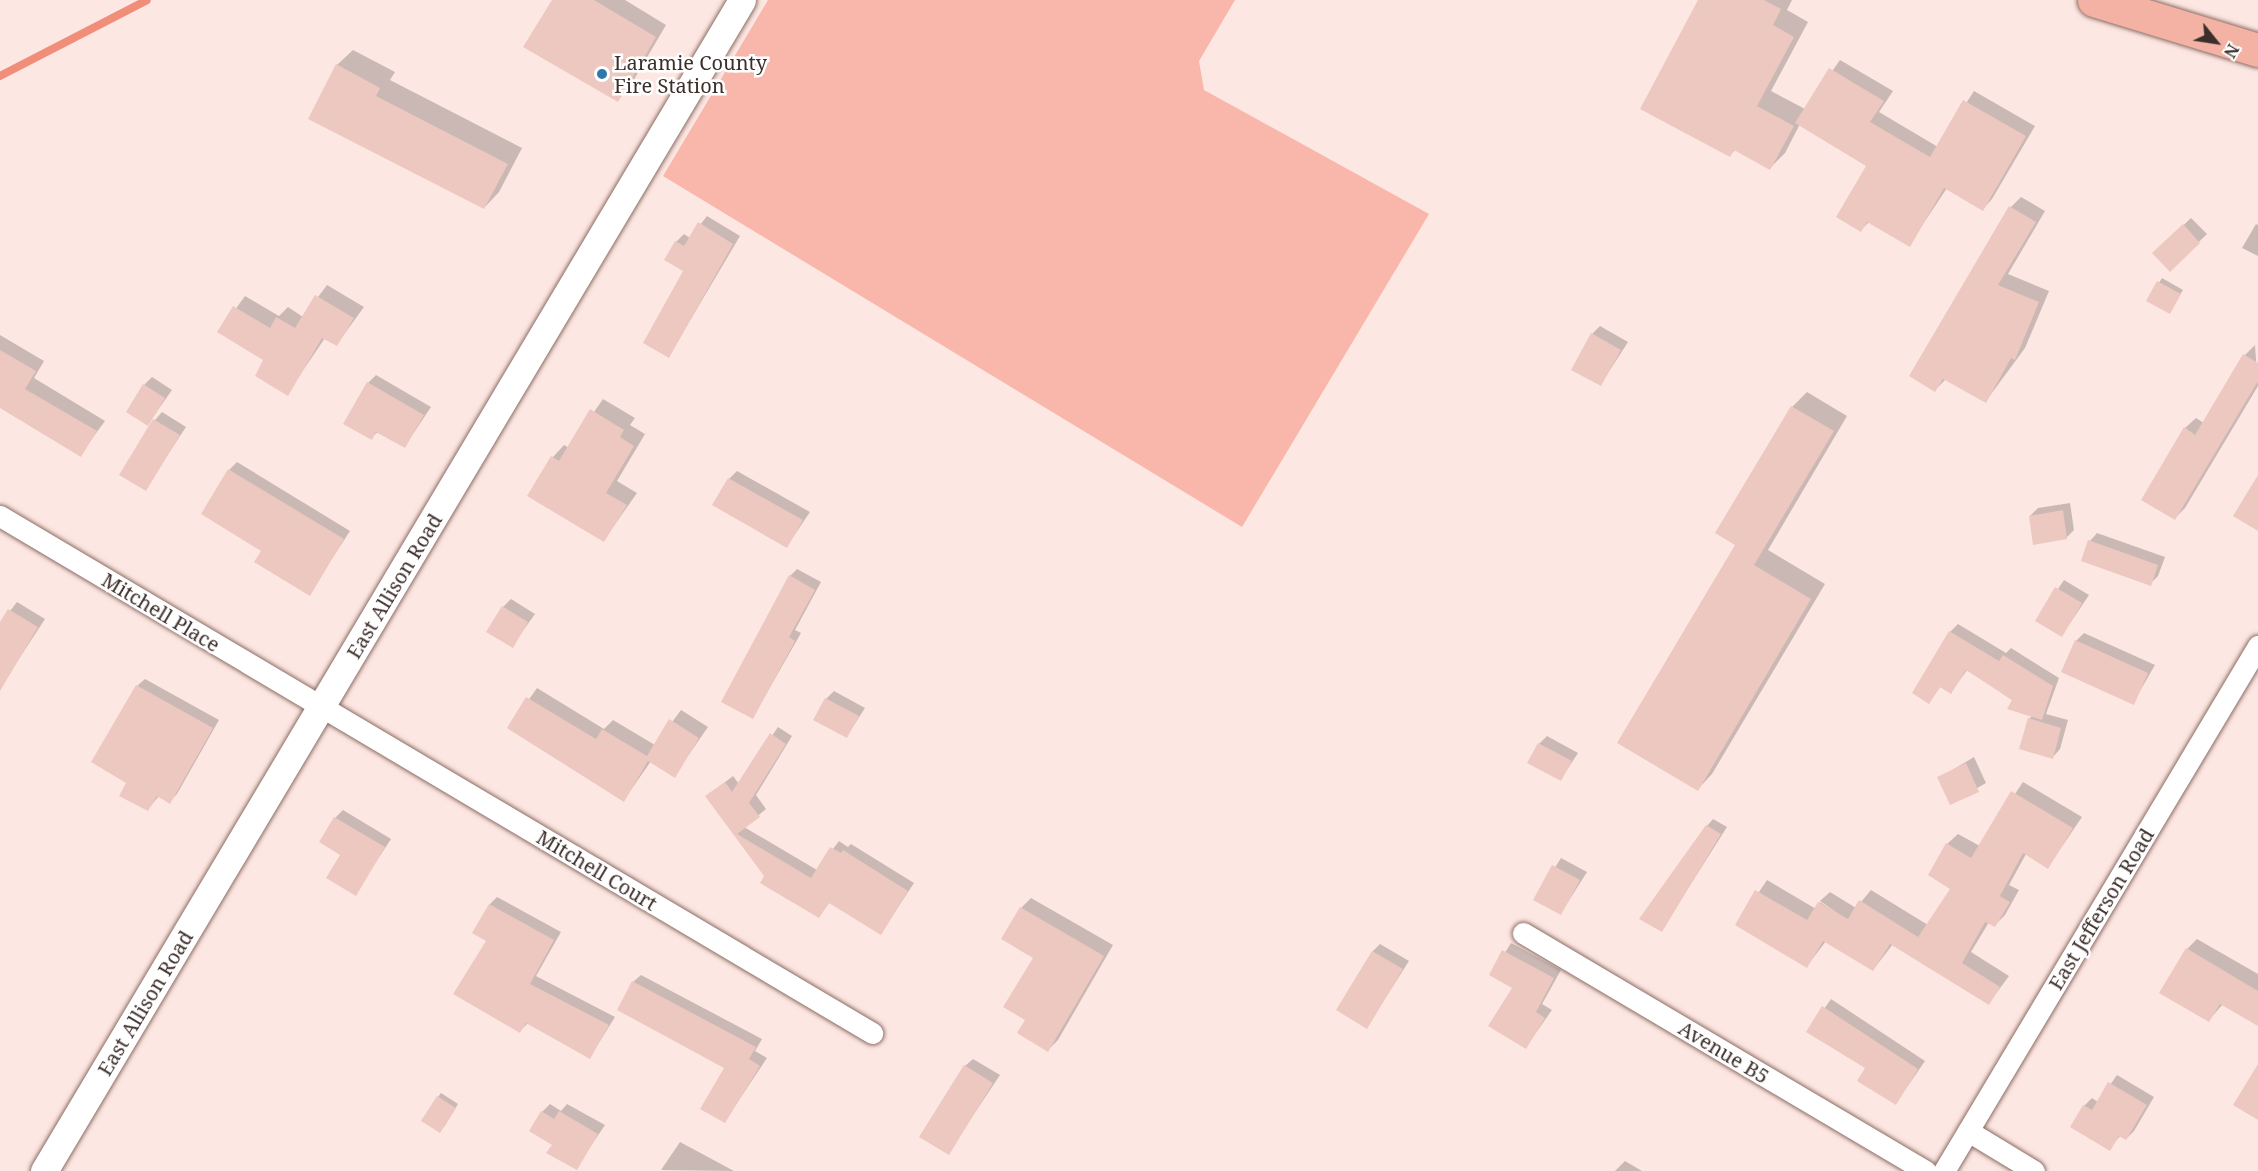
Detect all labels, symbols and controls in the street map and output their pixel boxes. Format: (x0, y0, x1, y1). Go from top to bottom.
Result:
north arrow (2186, 12, 2246, 72)
text: N (2219, 40, 2244, 62)
place label: Laramie County Fire Station (614, 51, 767, 98)
marker: Laramie County Fire Station (595, 67, 609, 81)
street label: East Allison Road (341, 509, 447, 663)
street label: Mitchell Place (98, 567, 224, 657)
street label: East Jefferson Road (2043, 824, 2159, 994)
street label: Mitchell Court (533, 825, 661, 915)
street label: East Allison Road (92, 926, 198, 1080)
street label: Avenue B5 (1675, 1016, 1773, 1088)

